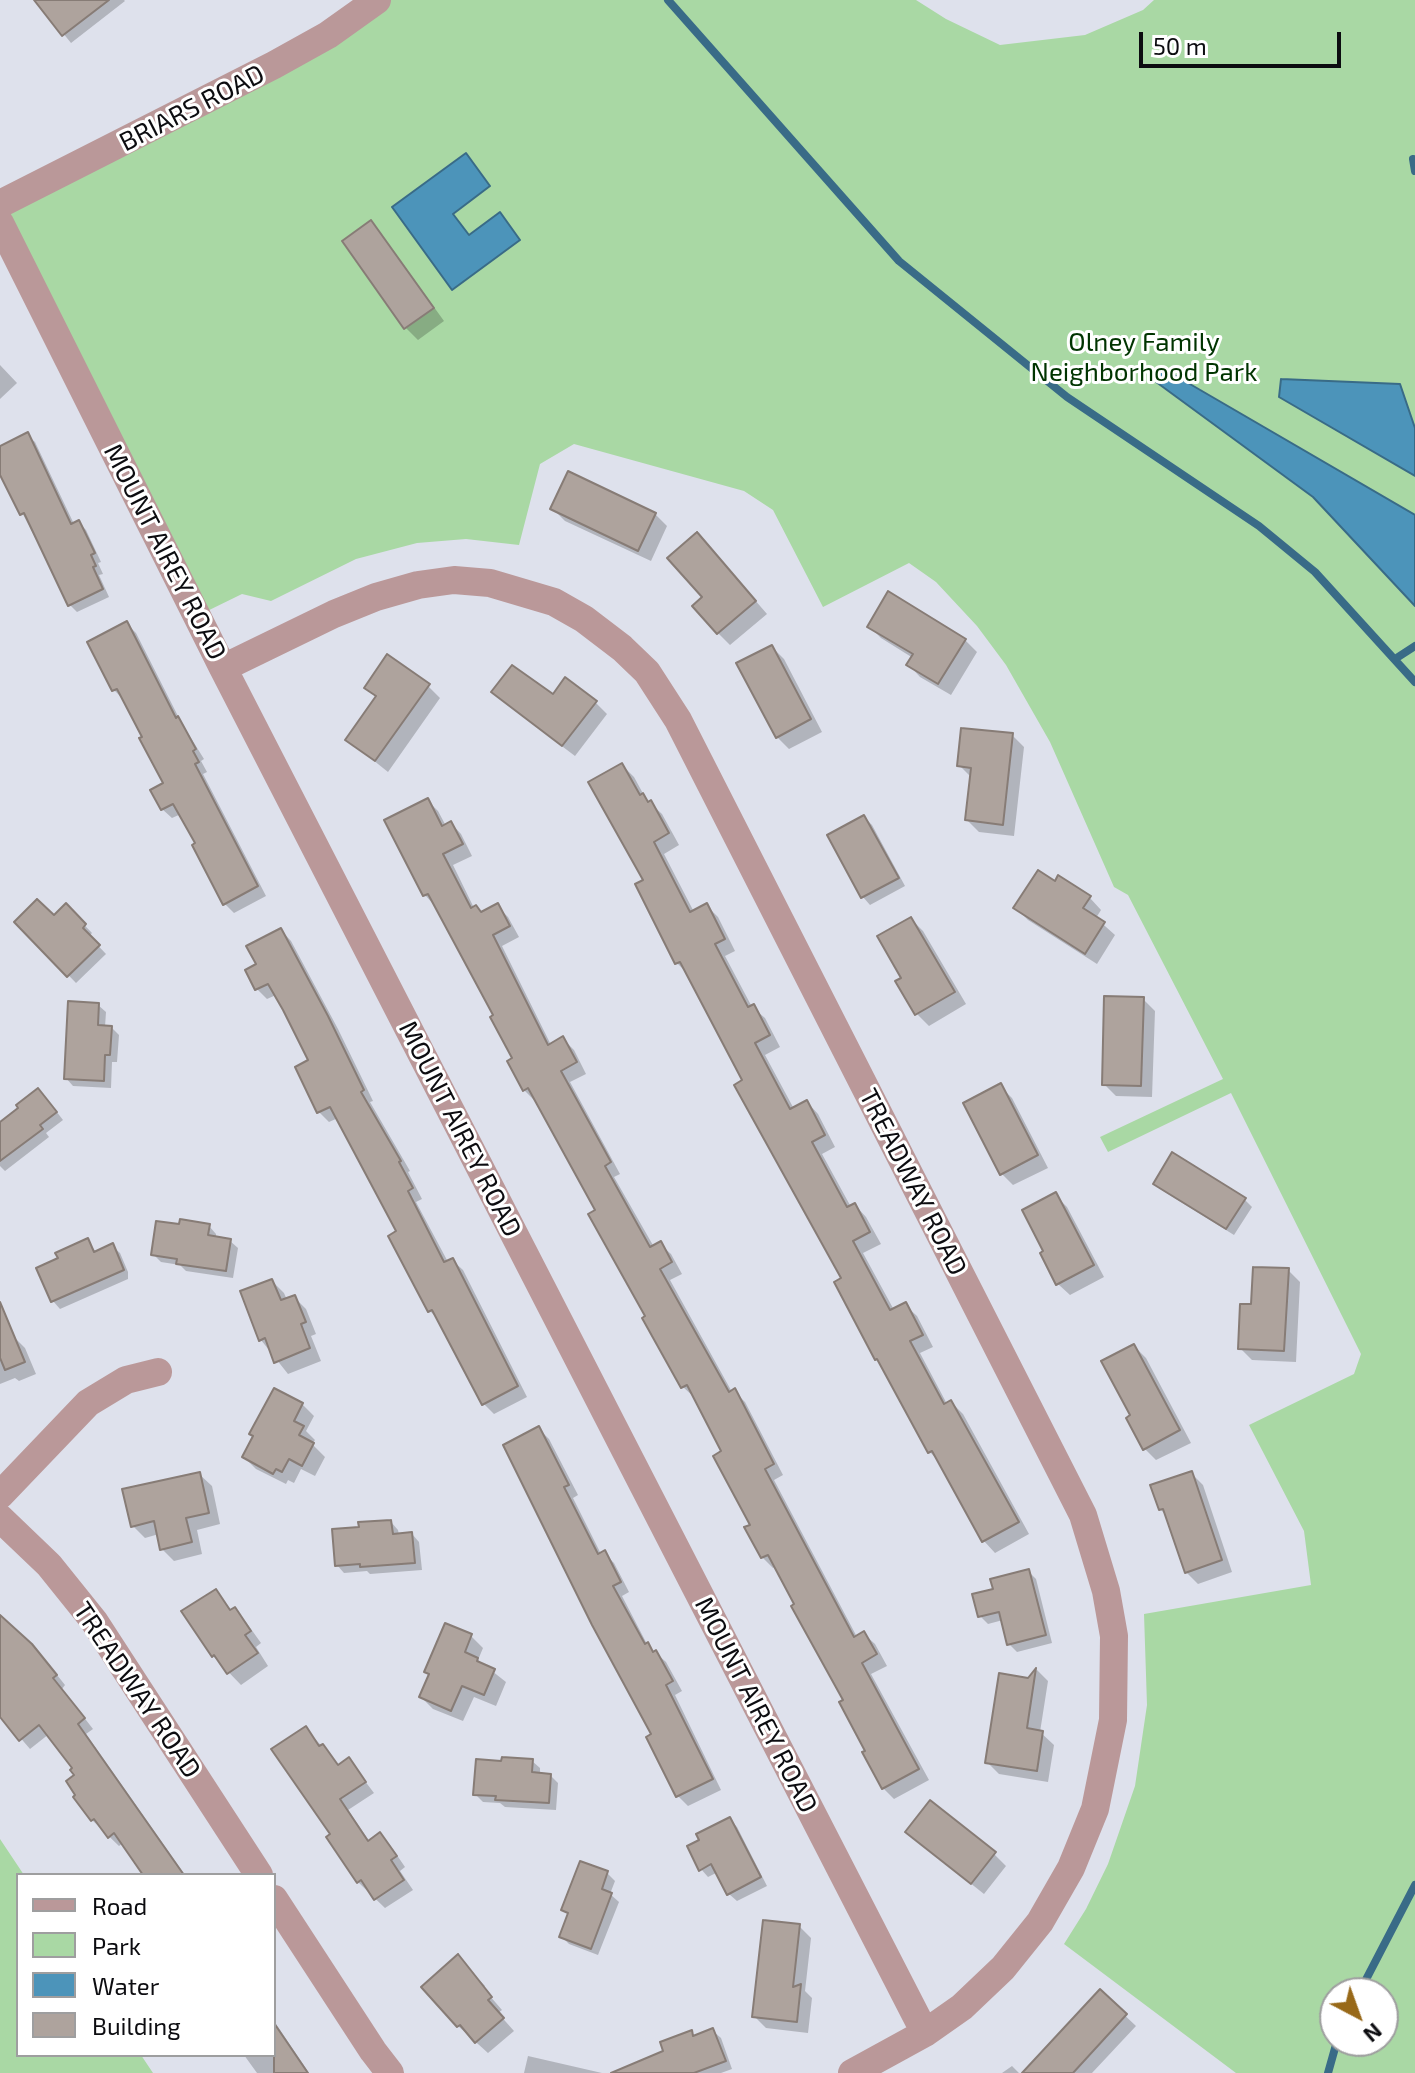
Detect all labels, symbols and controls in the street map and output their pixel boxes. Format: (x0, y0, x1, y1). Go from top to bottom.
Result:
scale bar (1143, 16, 1345, 66)
text: 50 m (1153, 31, 1207, 60)
street label: BRIARS ROAD (114, 58, 270, 158)
park label: Olney Family Neighborhood Park (1031, 326, 1257, 388)
street label: MOUNT AIREY ROAD (97, 439, 233, 665)
street label: MOUNT AIREY ROAD (392, 1016, 528, 1242)
street label: TREADWAY ROAD (852, 1083, 974, 1281)
street label: MOUNT AIREY ROAD (688, 1592, 824, 1818)
street label: TREADWAY ROAD (67, 1596, 207, 1784)
legend (16, 1873, 276, 2057)
text: Road (92, 1891, 147, 1920)
text: Park (92, 1931, 141, 1960)
text: Water (92, 1971, 159, 2000)
north arrow (1319, 1977, 1399, 2057)
text: Building (92, 2011, 181, 2040)
text: N (1359, 2019, 1388, 2049)

